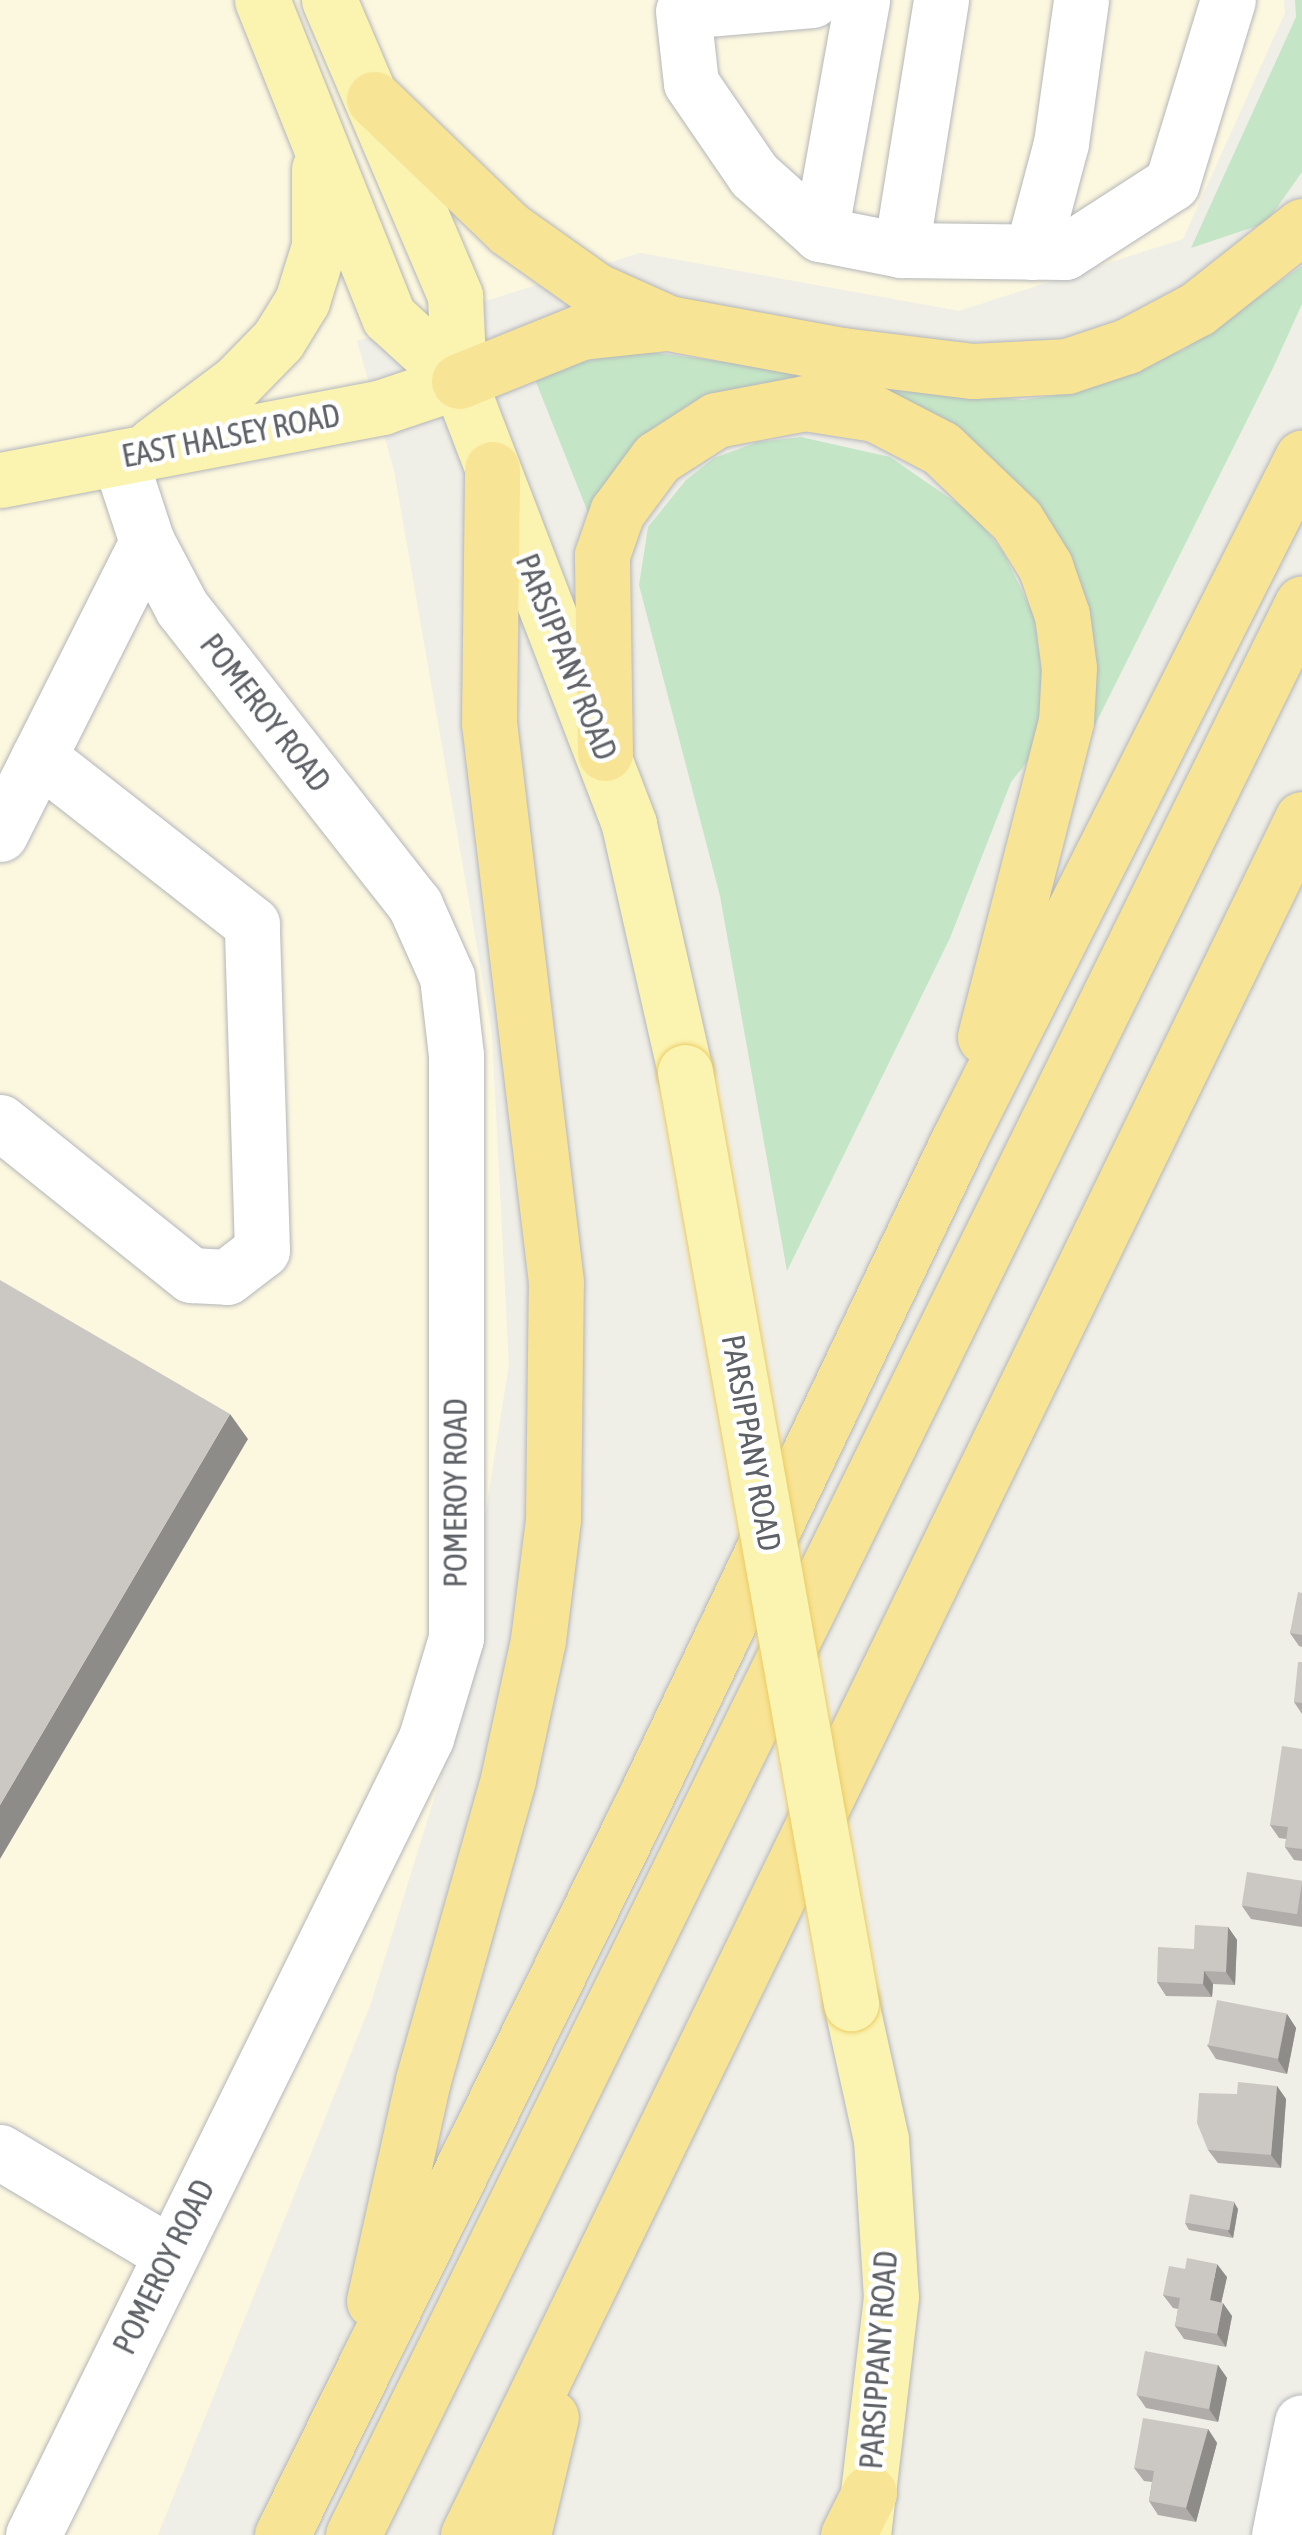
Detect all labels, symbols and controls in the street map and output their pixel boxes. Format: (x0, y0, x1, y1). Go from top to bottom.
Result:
street label: EAST HALSEY ROAD (119, 396, 343, 476)
street label: PARSIPPANY ROAD (507, 548, 625, 766)
street label: POMEROY ROAD (192, 627, 338, 799)
street label: PARSIPPANY ROAD (713, 1332, 789, 1554)
street label: POMEROY ROAD (437, 1398, 475, 1588)
street label: POMEROY ROAD (105, 2173, 223, 2361)
street label: PARSIPPANY ROAD (852, 2249, 906, 2471)

